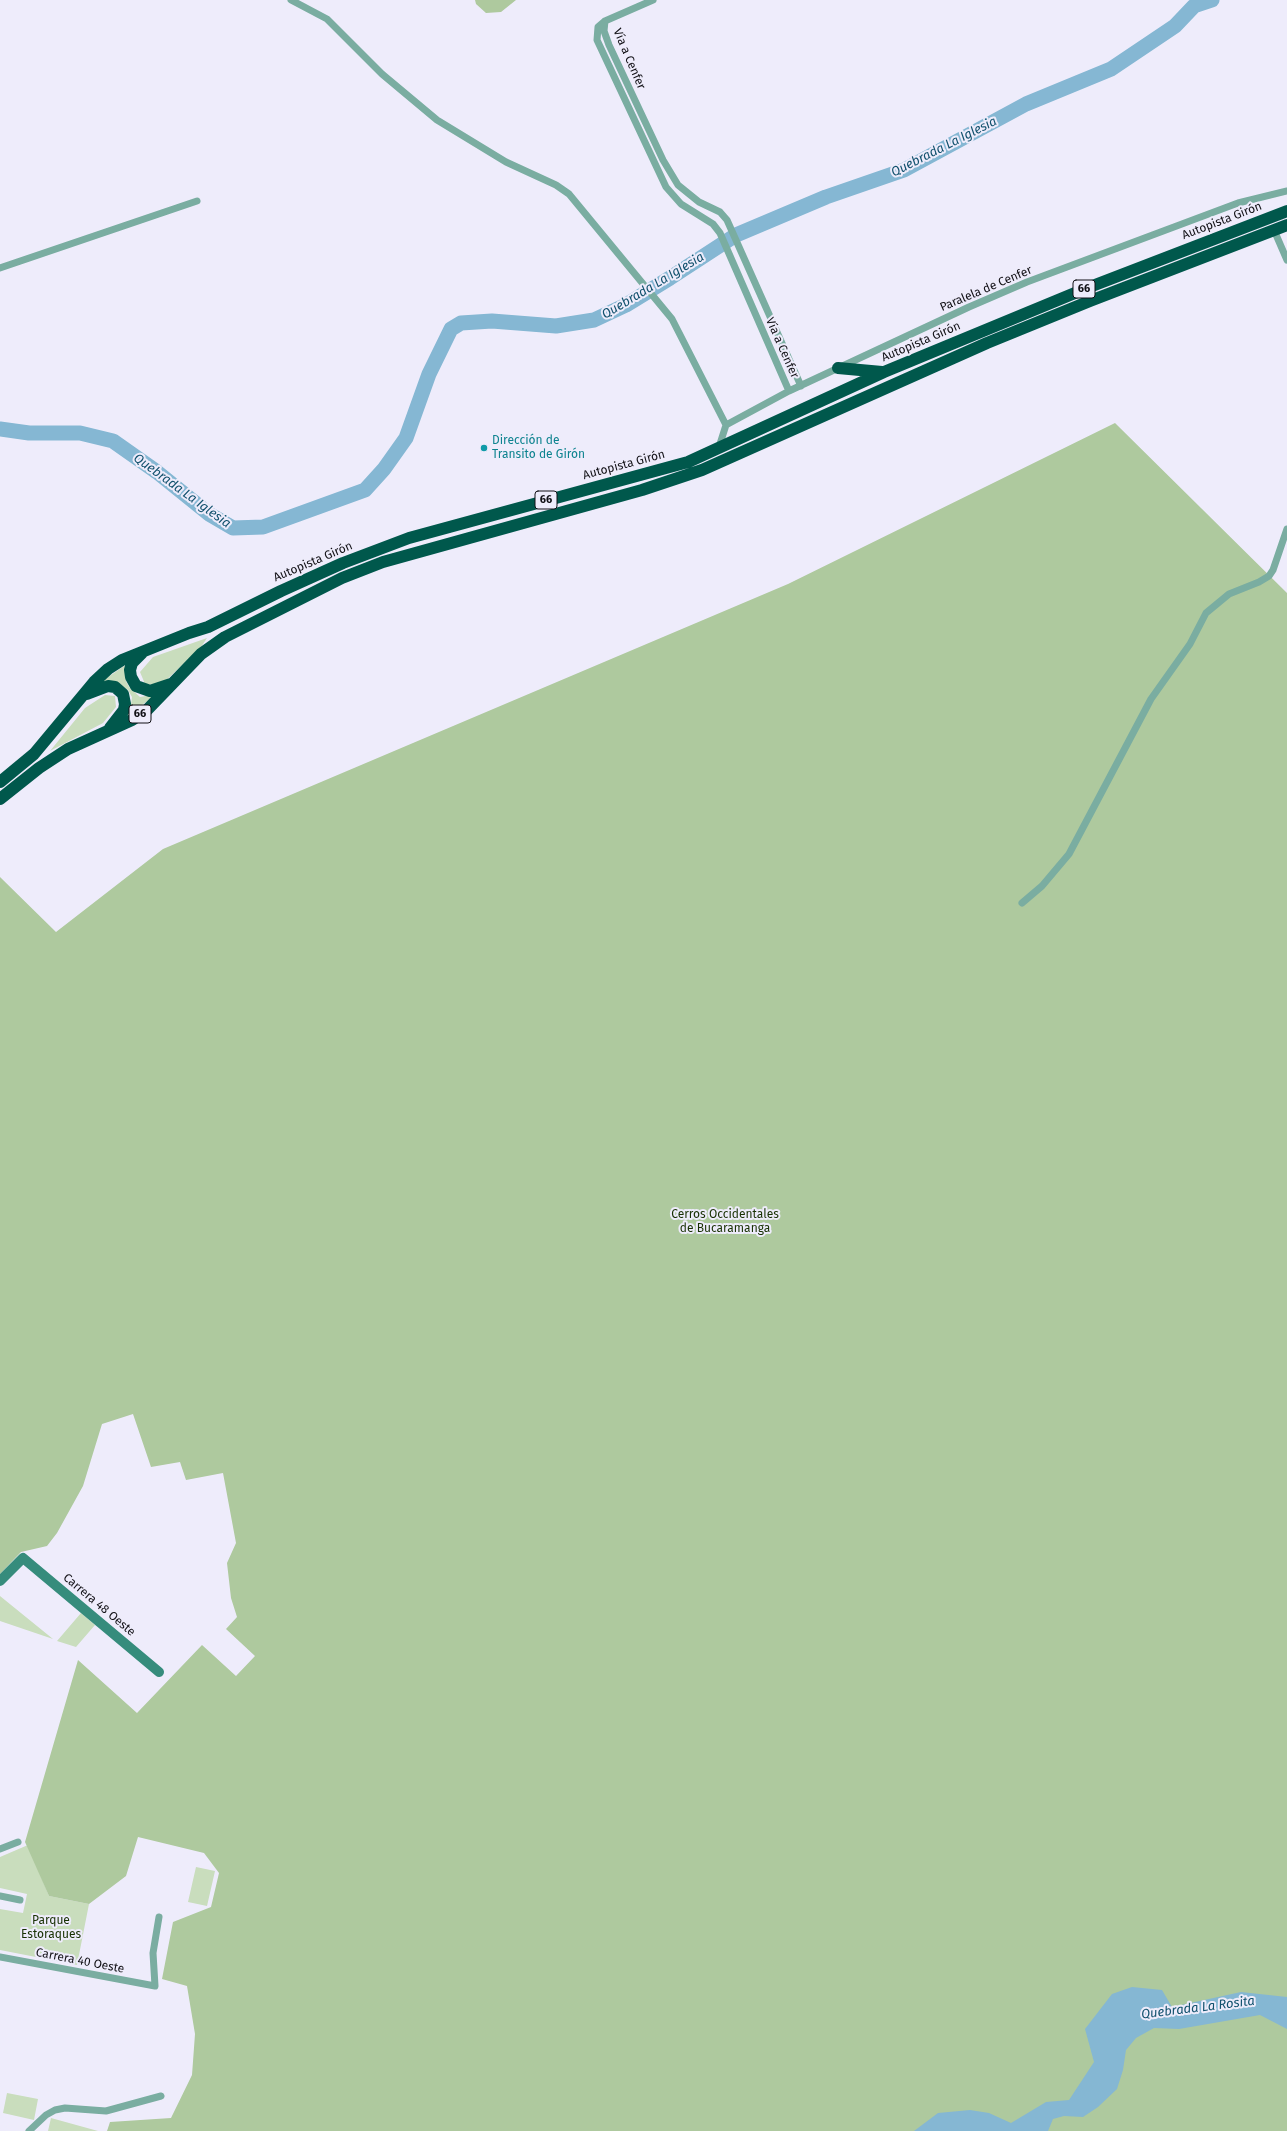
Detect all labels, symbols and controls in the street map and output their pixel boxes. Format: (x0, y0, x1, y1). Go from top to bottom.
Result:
street label: Vía a Cenfer (610, 26, 648, 92)
water label: Quebrada La Iglesia (889, 114, 999, 180)
street label: Autopista Girón (1180, 199, 1264, 243)
water label: Quebrada La Iglesia (599, 249, 707, 323)
street label: Paralela de Cenfer (938, 263, 1034, 315)
road number: 66 (1073, 280, 1095, 298)
street label: Vía a Cenfer (762, 316, 802, 380)
street label: Autopista Girón (879, 319, 963, 365)
place label: Dirección de Transito de Girón (492, 434, 585, 462)
marker: Dirección de Transito de Girón (479, 443, 489, 453)
street label: Autopista Girón (581, 447, 667, 483)
water label: Quebrada La Iglesia (130, 450, 234, 532)
road number: 66 (535, 491, 557, 509)
street label: Autopista Girón (271, 539, 355, 585)
road number: 66 (129, 705, 151, 723)
park label: Cerros Occidentales de Bucaramanga (671, 1208, 779, 1236)
street label: Carrera 48 Oeste (60, 1571, 138, 1639)
park label: Parque Estoraques (21, 1914, 81, 1942)
street label: Carrera 40 Oeste (35, 1945, 125, 1977)
water label: Quebrada La Rosita (1140, 1993, 1256, 2023)

